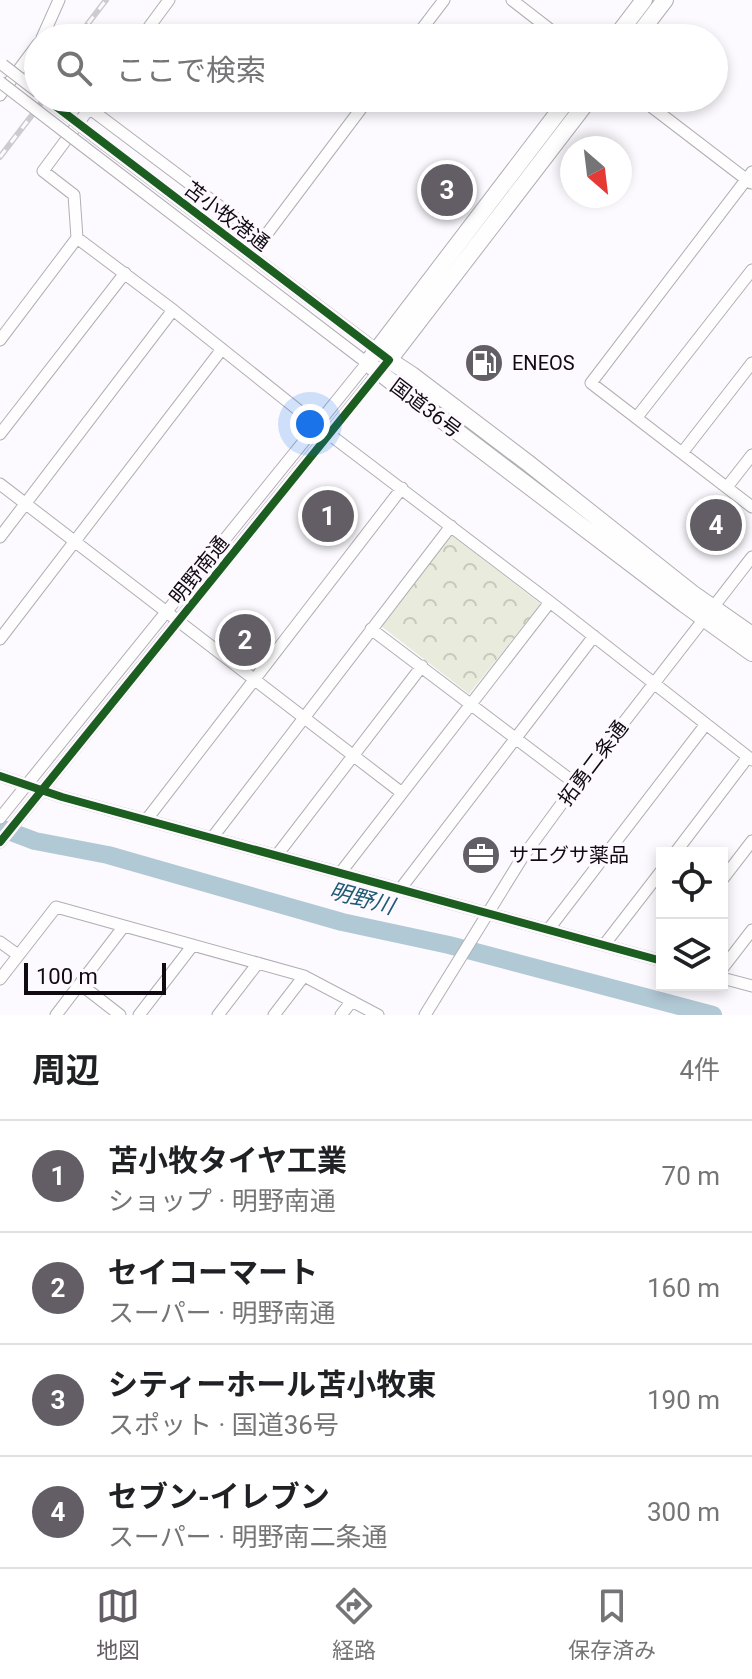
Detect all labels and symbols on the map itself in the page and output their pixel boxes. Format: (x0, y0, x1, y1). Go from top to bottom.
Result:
north arrow (560, 136, 632, 208)
pin: 3 (421, 160, 473, 220)
street label: 苫小牧港通 (180, 176, 274, 256)
fuel station icon: ENEOS (463, 342, 505, 384)
place label: ENEOS (512, 351, 575, 375)
street label: 国道36号 (386, 374, 466, 442)
your location (290, 404, 330, 444)
pin: 1 (302, 486, 354, 546)
pin: 4 (690, 495, 742, 555)
street label: 明野南通 (165, 531, 233, 609)
pin: 2 (219, 610, 271, 670)
street label: 拓勇二条通 (553, 716, 633, 810)
office icon: サエグサ薬品 (460, 834, 502, 876)
place label: サエグサ薬品 (509, 843, 629, 867)
water label: 明野川 (327, 878, 399, 920)
scale bar (24, 959, 166, 995)

